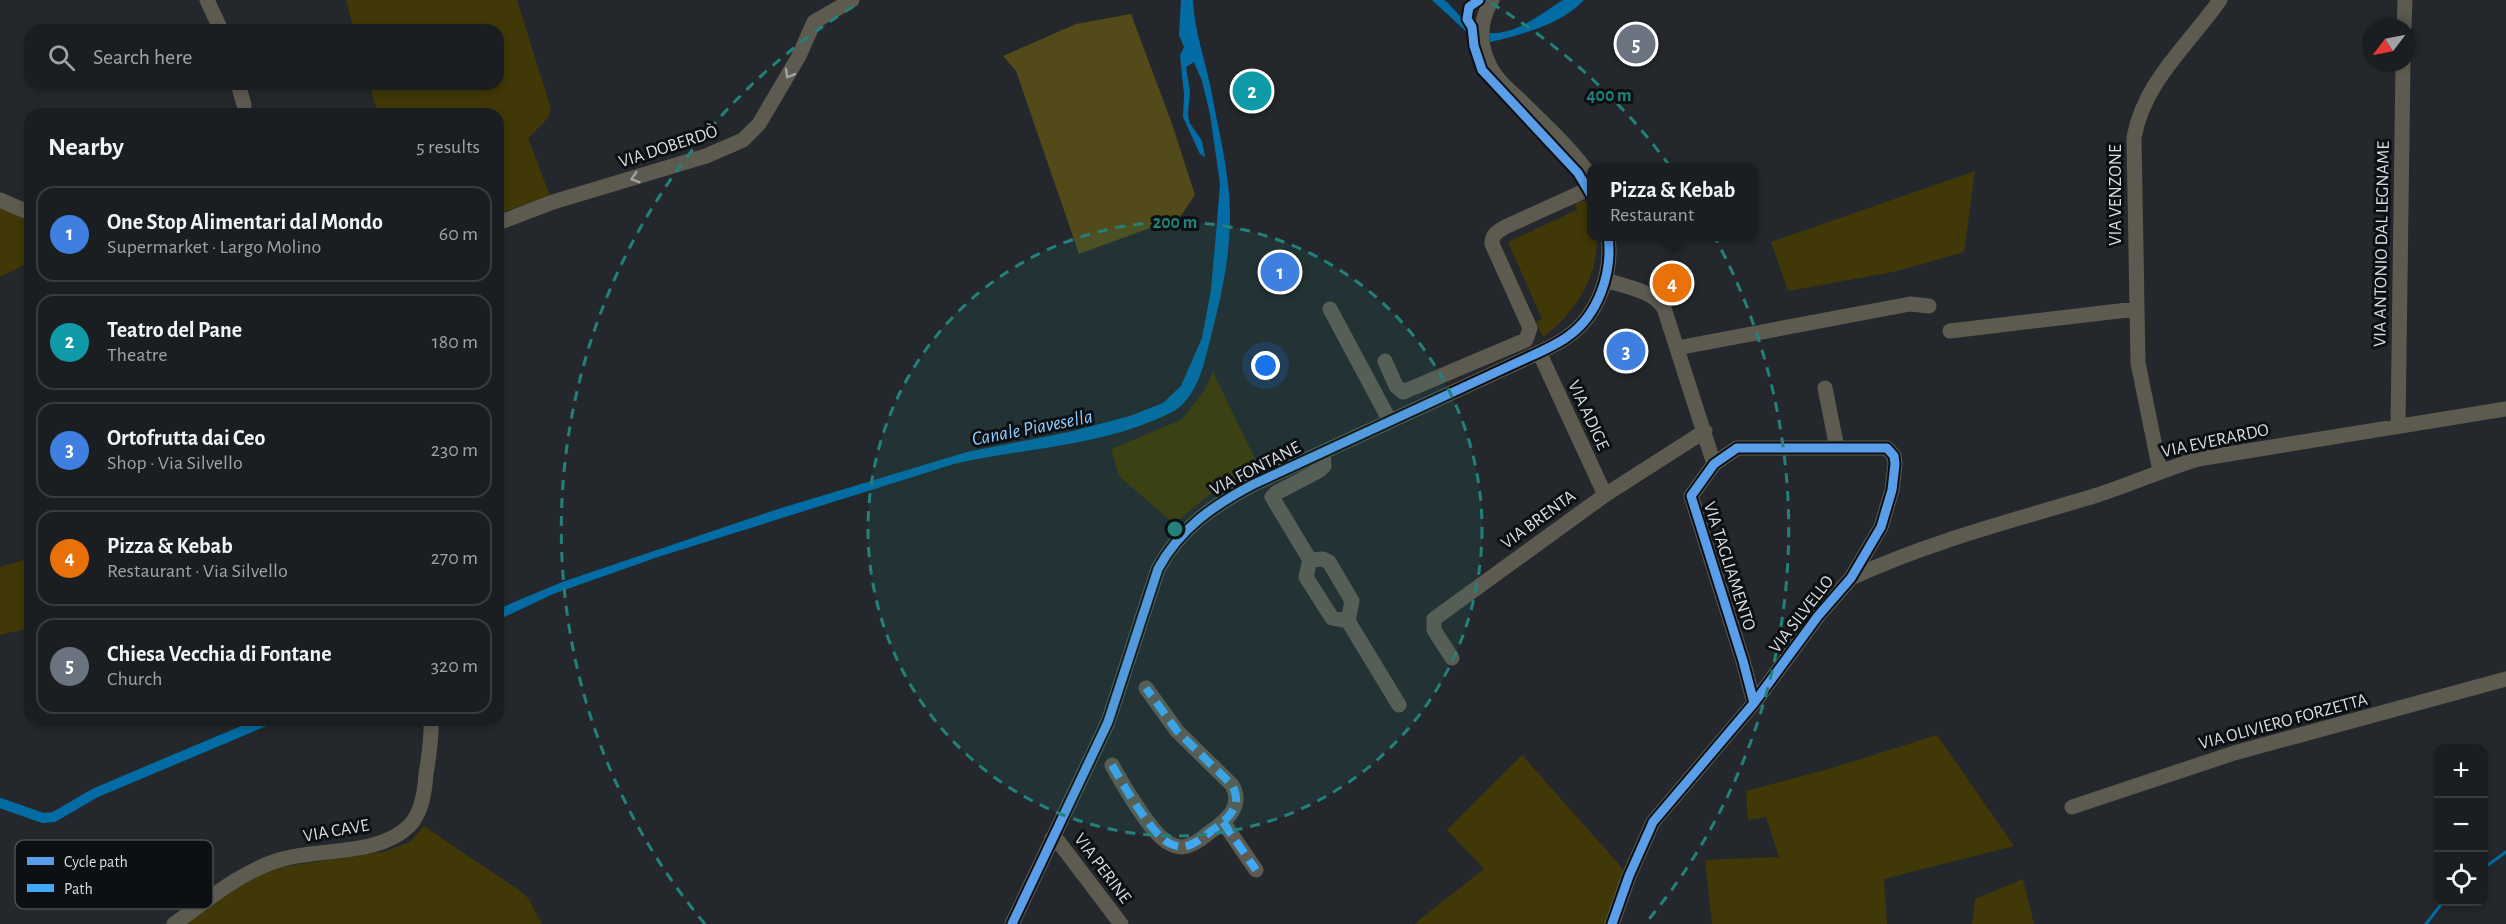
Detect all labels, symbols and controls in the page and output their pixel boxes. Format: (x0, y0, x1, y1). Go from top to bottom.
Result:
north arrow (2362, 18, 2416, 72)
pin: 5 (1616, 22, 1656, 66)
search box (24, 24, 504, 90)
icon: search (45, 41, 78, 74)
text: Search here (93, 46, 192, 68)
one-way arrow (784, 68, 796, 78)
pin: 2 (1232, 68, 1272, 113)
text: 400 m (1586, 87, 1632, 105)
street label: VIA DOBERDÒ (616, 120, 720, 171)
text: Nearby (48, 134, 124, 160)
text: 5 results (416, 137, 480, 157)
street label: VIA ANTONIO DAL LEGNAME (2371, 141, 2393, 347)
street label: VIA VENZONE (2107, 144, 2125, 246)
popup (1587, 163, 1758, 241)
one-way arrow (630, 171, 641, 183)
text: Pizza & Kebab (1610, 179, 1735, 201)
text: Restaurant (1610, 205, 1694, 225)
text: One Stop Alimentari dal Mondo (107, 211, 383, 233)
text: 200 m (1153, 214, 1197, 232)
text: 1 (66, 224, 73, 244)
text: 60 m (439, 224, 478, 244)
text: Supermarket · Largo Molino (107, 237, 321, 257)
pin: 1 (1260, 250, 1300, 294)
pin: 4 (1652, 260, 1692, 306)
text: Teatro del Pane (107, 319, 242, 341)
pin: 3 (1606, 328, 1646, 374)
text: 2 (65, 332, 74, 352)
text: 180 m (432, 332, 478, 352)
text: Theatre (107, 345, 168, 365)
your location (1251, 351, 1280, 380)
street label: VIA ADIGE (1564, 378, 1612, 453)
water label: Canale Piavesella (970, 406, 1094, 449)
street label: VIA EVERARDO (2160, 421, 2271, 461)
text: Ortofrutta dai Ceo (107, 427, 265, 449)
street label: VIA FONTANE (1207, 438, 1304, 499)
text: 3 (65, 440, 74, 460)
text: 230 m (431, 440, 478, 460)
text: Shop · Via Silvello (107, 453, 243, 473)
street label: VIA BRENTA (1498, 487, 1580, 553)
street label: VIA TAGLIAMENTO (1700, 500, 1758, 633)
centre of rings (1165, 519, 1185, 539)
text: Pizza & Kebab (107, 535, 233, 557)
text: 4 (64, 548, 75, 568)
text: 270 m (431, 548, 478, 568)
text: Restaurant · Via Silvello (107, 561, 288, 581)
street label: VIA SILVELLO (1766, 572, 1837, 657)
text: Chiesa Vecchia di Fontane (107, 643, 332, 665)
text: 5 (65, 656, 74, 676)
text: 320 m (431, 656, 478, 676)
text: Church (107, 669, 162, 689)
street label: VIA OLIVIERO FORZETTA (2197, 691, 2370, 753)
map controls (2434, 744, 2488, 906)
button: + (2434, 744, 2488, 798)
button: − (2434, 798, 2488, 852)
street label: VIA CAVE (302, 816, 371, 846)
street label: VIA PERINE (1070, 830, 1134, 907)
legend (15, 840, 213, 909)
button: locate (2434, 852, 2488, 906)
text: Cycle path (64, 854, 128, 871)
text: Path (64, 881, 93, 897)

